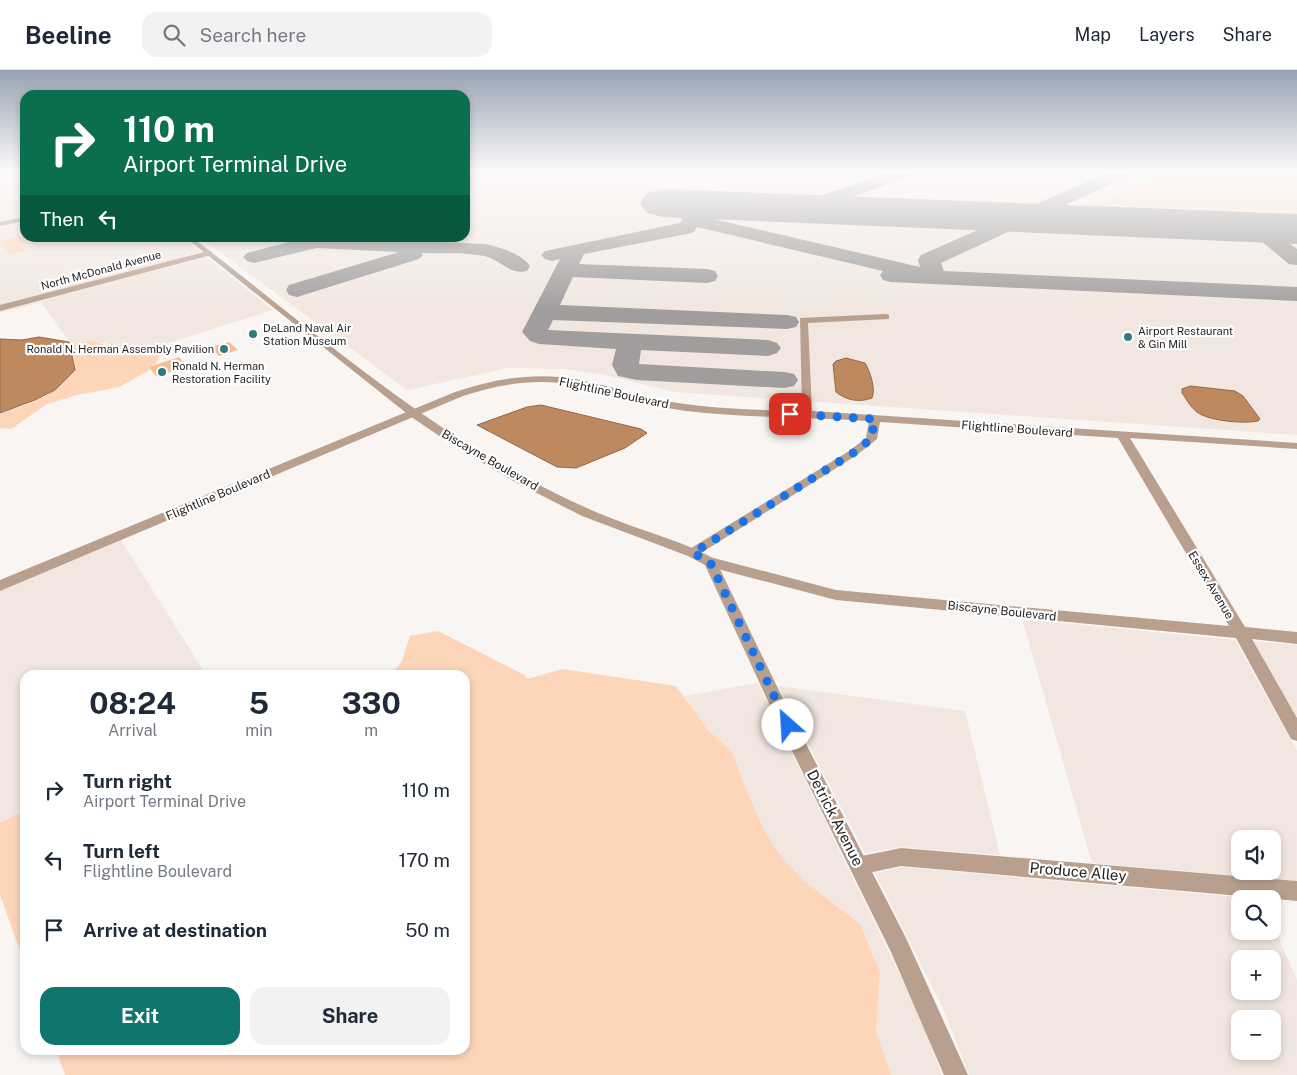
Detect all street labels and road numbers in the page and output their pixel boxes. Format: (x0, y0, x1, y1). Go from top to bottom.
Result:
street label: North McDonald Avenue (40, 248, 162, 292)
street label: Flightline Boulevard (558, 375, 670, 411)
street label: Flightline Boulevard (961, 418, 1073, 440)
street label: Biscayne Boulevard (439, 427, 541, 493)
street label: Flightline Boulevard (164, 467, 272, 523)
street label: Essex Avenue (1185, 549, 1237, 622)
street label: Biscayne Boulevard (947, 598, 1057, 624)
street label: Detrick Avenue (804, 767, 867, 869)
street label: Produce Alley (1029, 859, 1127, 884)

